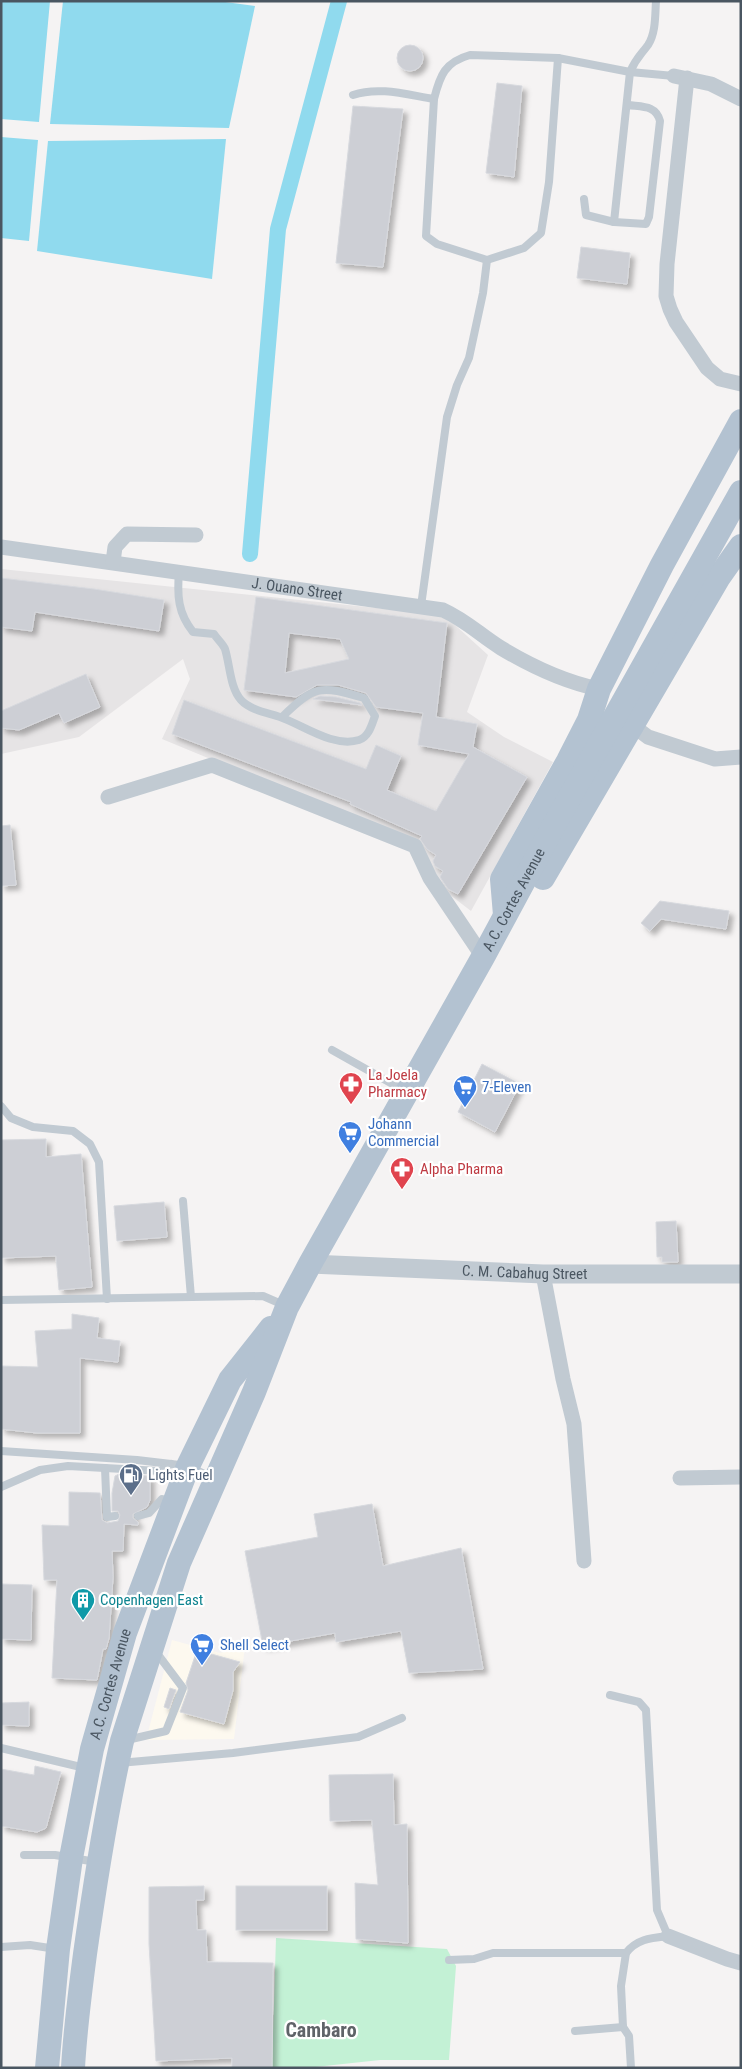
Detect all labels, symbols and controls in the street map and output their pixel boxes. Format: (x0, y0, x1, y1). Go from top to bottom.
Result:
street label: J. Ouano Street (250, 574, 344, 605)
street label: A.C. Cortes Avenue (479, 845, 549, 954)
place label: La Joela Pharmacy (368, 1066, 427, 1101)
pharmacy icon: La Joela Pharmacy (338, 1071, 364, 1105)
supermarket icon: 7-Eleven (452, 1074, 478, 1108)
place label: 7-Eleven (482, 1078, 532, 1096)
place label: Johann Commercial (368, 1115, 439, 1150)
supermarket icon: Johann Commercial (337, 1120, 363, 1154)
pharmacy icon: Alpha Pharma (389, 1156, 415, 1190)
place label: Alpha Pharma (420, 1160, 503, 1178)
street label: C. M. Cabahug Street (462, 1262, 588, 1283)
fuel station icon: Lights Fuel (118, 1462, 144, 1496)
place label: Lights Fuel (148, 1466, 213, 1484)
building icon: Copenhagen East (70, 1587, 96, 1621)
place label: Copenhagen East (100, 1591, 203, 1609)
street label: A.C. Cortes Avenue (86, 1626, 135, 1742)
supermarket icon: Shell Select (189, 1632, 215, 1666)
place label: Shell Select (220, 1636, 289, 1654)
district label: Cambaro (285, 2018, 357, 2042)

